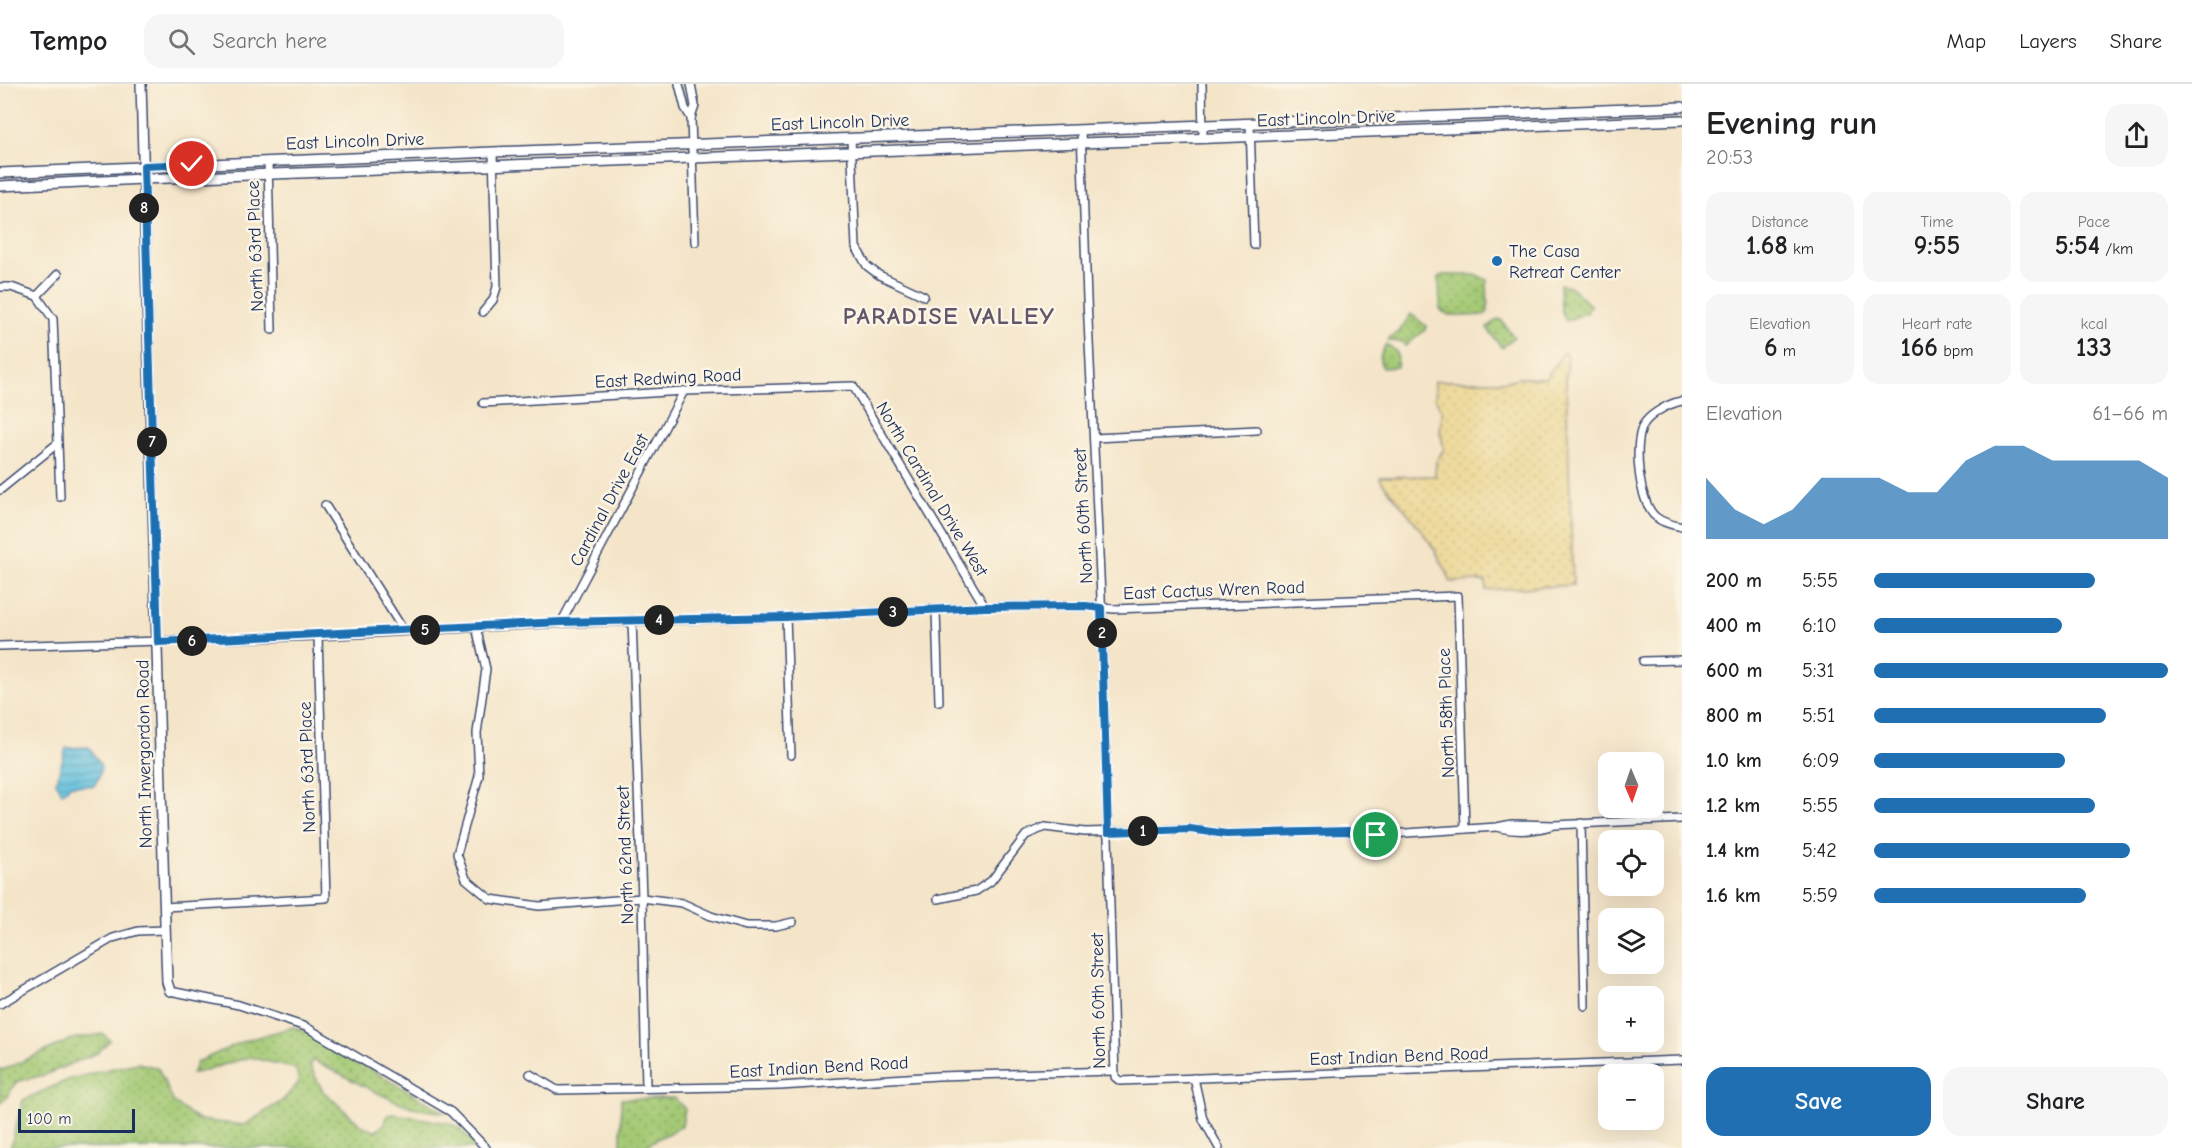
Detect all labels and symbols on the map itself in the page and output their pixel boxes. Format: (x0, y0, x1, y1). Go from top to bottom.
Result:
street label: East Lincoln Drive (1256, 106, 1396, 131)
street label: East Lincoln Drive (770, 110, 910, 135)
street label: East Lincoln Drive (285, 129, 425, 154)
pin (166, 138, 217, 189)
street label: North 63rd Place (243, 180, 268, 312)
pin: 8 (129, 193, 159, 223)
place label: The Casa Retreat Center (1509, 241, 1622, 283)
marker: The Casa Retreat Center (1490, 254, 1504, 268)
district label: PARADISE VALLEY (843, 302, 1055, 330)
street label: East Redwing Road (594, 364, 742, 393)
street label: North Cardinal Drive West (871, 398, 992, 581)
pin: 7 (137, 427, 167, 457)
street label: Cardinal Drive East (566, 430, 654, 570)
street label: North 60th Street (1069, 447, 1098, 584)
street label: East Cactus Wren Road (1123, 577, 1305, 604)
pin: 3 (878, 597, 908, 627)
pin: 4 (644, 605, 674, 635)
pin: 5 (410, 615, 440, 645)
pin: 2 (1087, 618, 1117, 648)
pin: 6 (177, 626, 207, 656)
street label: North 58th Place (1434, 648, 1459, 778)
street label: North Invergordon Road (132, 659, 157, 849)
street label: North 63rd Place (295, 701, 320, 833)
north arrow (1598, 752, 1664, 818)
street label: North 62nd Street (613, 784, 638, 925)
pin (1350, 809, 1401, 860)
pin: 1 (1128, 816, 1158, 846)
street label: North 60th Street (1087, 932, 1110, 1069)
street label: East Indian Bend Road (1309, 1043, 1489, 1070)
street label: East Indian Bend Road (729, 1052, 909, 1083)
scale bar (18, 1106, 135, 1134)

